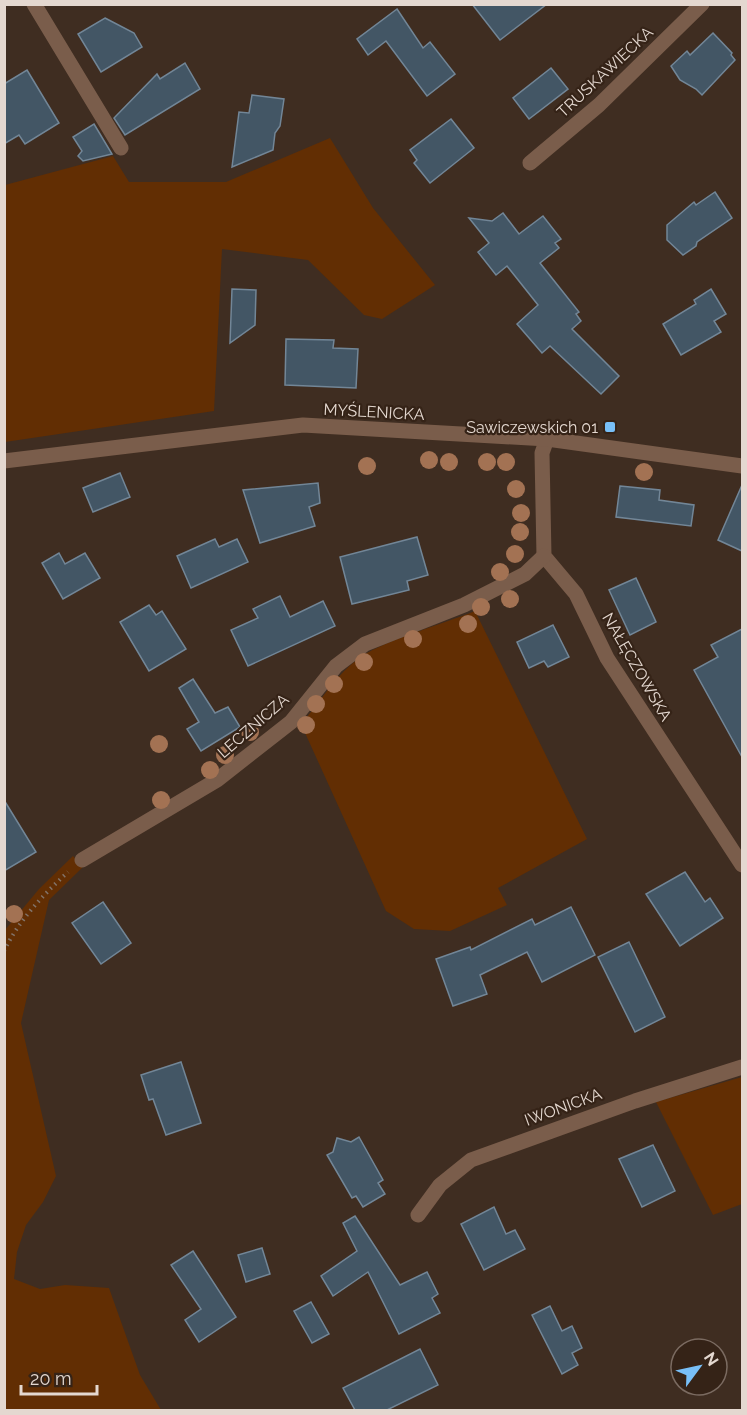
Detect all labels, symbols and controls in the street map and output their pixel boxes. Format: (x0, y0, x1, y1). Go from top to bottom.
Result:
street label: TRUSKAWIECKA (553, 22, 657, 121)
street label: MYŚLENICKA (323, 399, 425, 424)
place label: Sawiczewskich 01 (466, 418, 598, 437)
marker: Sawiczewskich 01 (603, 420, 617, 434)
street label: NAŁĘCZOWSKA (598, 610, 676, 725)
street label: LECZNICZA (214, 690, 293, 762)
street label: IWONICKA (522, 1084, 604, 1130)
north arrow (669, 1337, 729, 1397)
text: N (700, 1349, 722, 1369)
scale bar (21, 1358, 98, 1396)
text: 20 m (30, 1368, 72, 1389)

